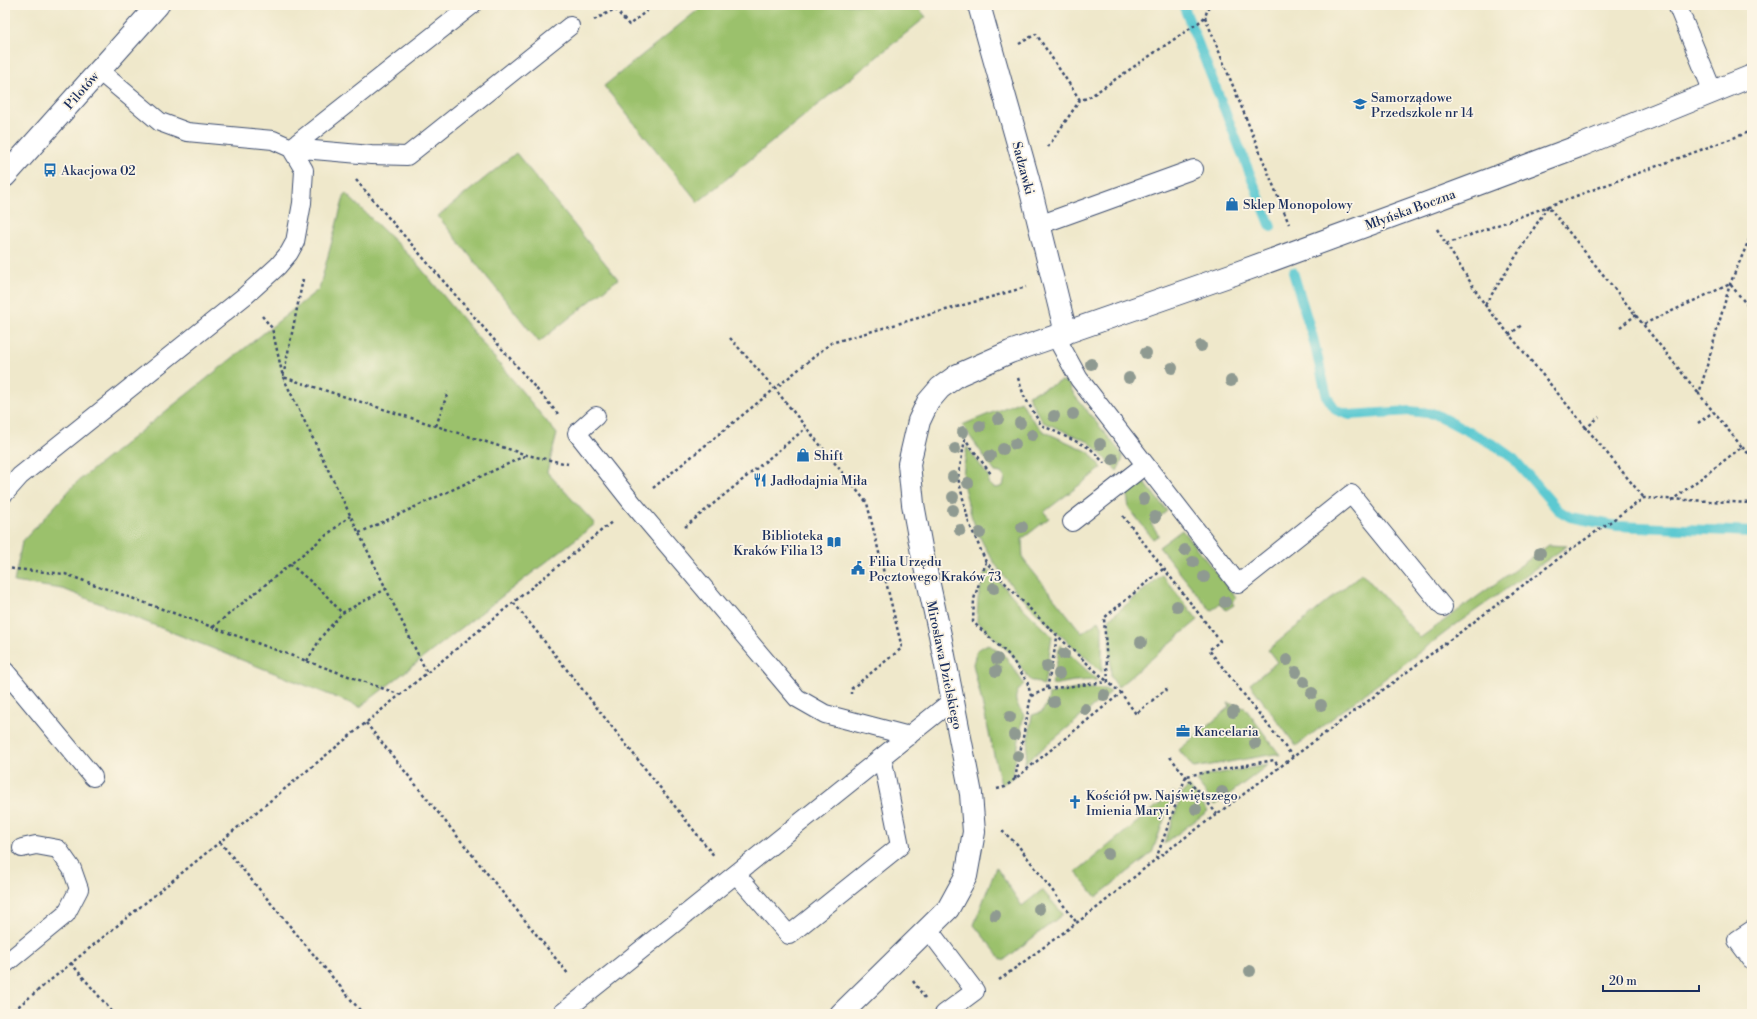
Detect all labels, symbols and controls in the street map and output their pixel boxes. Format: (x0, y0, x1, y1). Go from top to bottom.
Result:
street label: Pilotów (61, 68, 103, 113)
place label: Samorządowe Przedszkole nr 14 (1371, 90, 1474, 121)
school or university icon: Samorządowe Przedszkole nr 14 (1352, 96, 1368, 112)
street label: Sadzawki (1008, 140, 1038, 196)
bus stop icon: Akacjowa 02 (42, 162, 58, 178)
place label: Akacjowa 02 (60, 163, 136, 179)
street label: Młyńska Boczna (1363, 186, 1458, 234)
shop icon: Sklep Monopolowy (1224, 196, 1240, 212)
place label: Sklep Monopolowy (1243, 197, 1353, 213)
shop icon: Shift (795, 447, 811, 463)
place label: Shift (814, 448, 844, 464)
restaurant icon: Jadłodajnia Miła (752, 472, 768, 488)
place label: Jadłodajnia Miła (770, 473, 868, 489)
place label: Biblioteka Kraków Filia 13 (733, 528, 823, 559)
library icon: Biblioteka Kraków Filia 13 (826, 534, 842, 550)
place label: Filia Urzędu Pocztowego Kraków 73 (869, 554, 1001, 585)
public building icon: Filia Urzędu Pocztowego Kraków 73 (850, 560, 866, 576)
street label: Mirosława Dzielskiego (923, 599, 965, 731)
office icon: Kancelaria (1175, 723, 1191, 739)
place label: Kancelaria (1194, 724, 1259, 740)
place label: Kościół pw. Najświętszego Imienia Maryi (1086, 788, 1238, 819)
church icon: Kościół pw. Najświętszego Imienia Maryi (1067, 794, 1083, 810)
scale bar (1603, 967, 1699, 993)
text: 20 m (1609, 974, 1637, 989)

